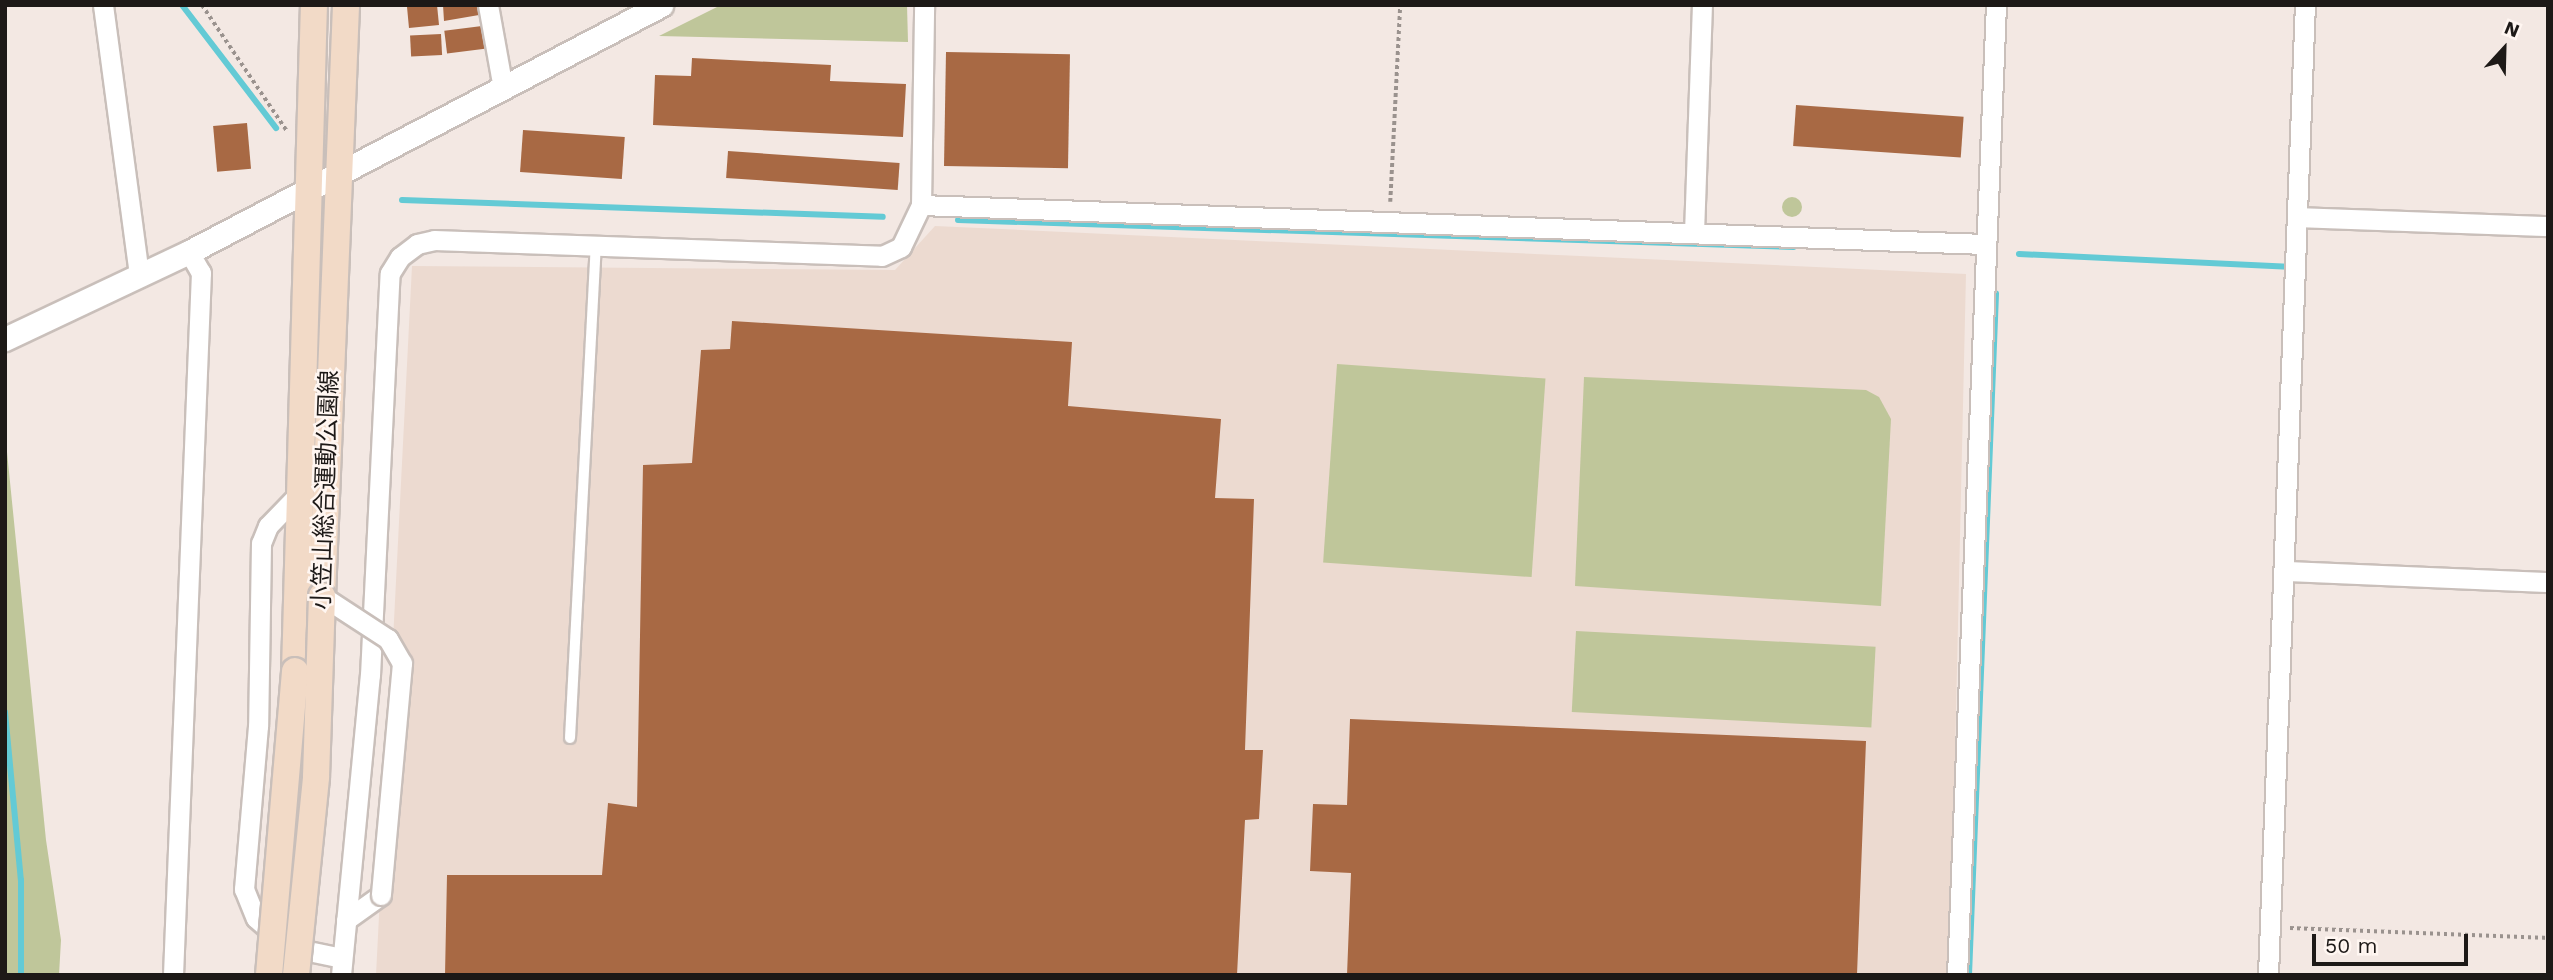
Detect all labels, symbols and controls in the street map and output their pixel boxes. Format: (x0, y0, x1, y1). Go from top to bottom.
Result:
north arrow (2469, 14, 2539, 84)
text: N (2501, 16, 2523, 42)
street label: 小笠山総合運動公園線 (307, 370, 345, 610)
scale bar (2315, 920, 2471, 964)
text: 50 m (2325, 933, 2377, 958)

